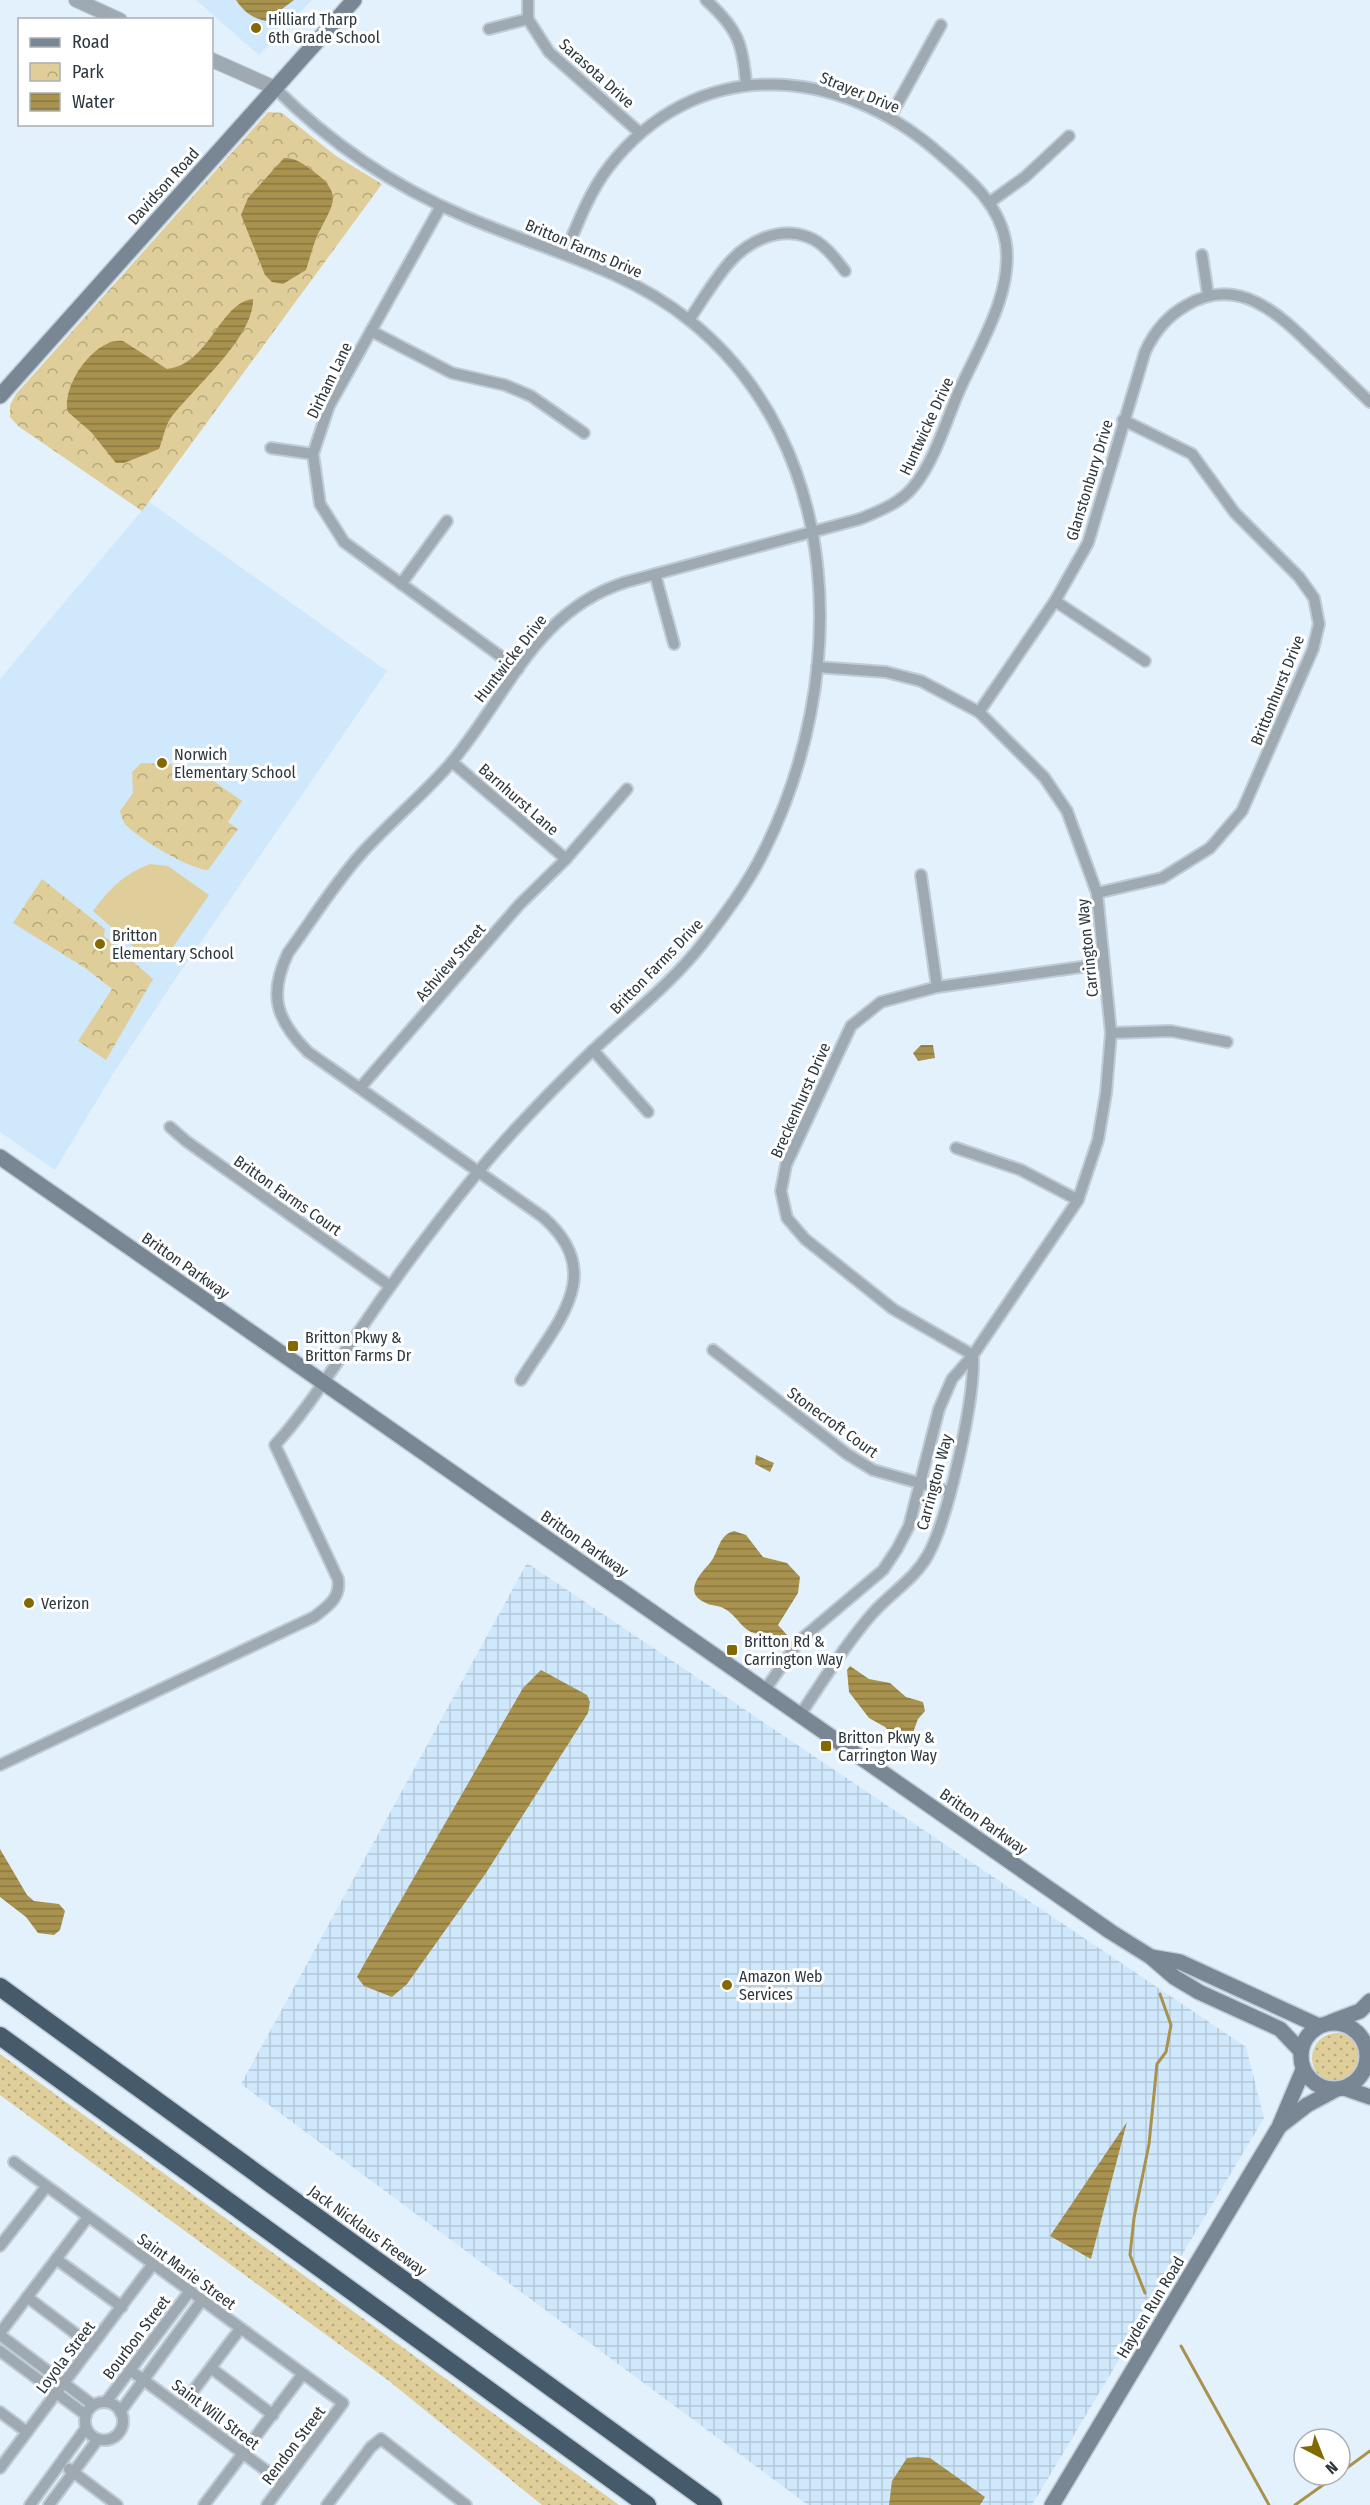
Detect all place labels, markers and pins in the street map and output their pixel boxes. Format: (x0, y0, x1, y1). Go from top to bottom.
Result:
place label: Hilliard Tharp 6th Grade School (268, 10, 380, 47)
marker: Hilliard Tharp 6th Grade School (249, 21, 263, 35)
place label: Norwich Elementary School (174, 745, 296, 782)
marker: Norwich Elementary School (155, 756, 169, 770)
place label: Britton Elementary School (112, 926, 234, 963)
marker: Britton Elementary School (93, 937, 107, 951)
place label: Britton Pkwy & Britton Farms Dr (305, 1328, 412, 1365)
marker: Britton Pkwy & Britton Farms Dr (286, 1339, 300, 1353)
place label: Verizon (41, 1594, 89, 1613)
marker: Verizon (22, 1596, 36, 1610)
place label: Britton Rd & Carrington Way (744, 1632, 844, 1669)
marker: Britton Rd & Carrington Way (725, 1643, 739, 1657)
place label: Britton Pkwy & Carrington Way (838, 1728, 938, 1765)
marker: Britton Pkwy & Carrington Way (819, 1739, 833, 1753)
place label: Amazon Web Services (739, 1967, 823, 2004)
marker: Amazon Web Services (720, 1978, 734, 1992)

